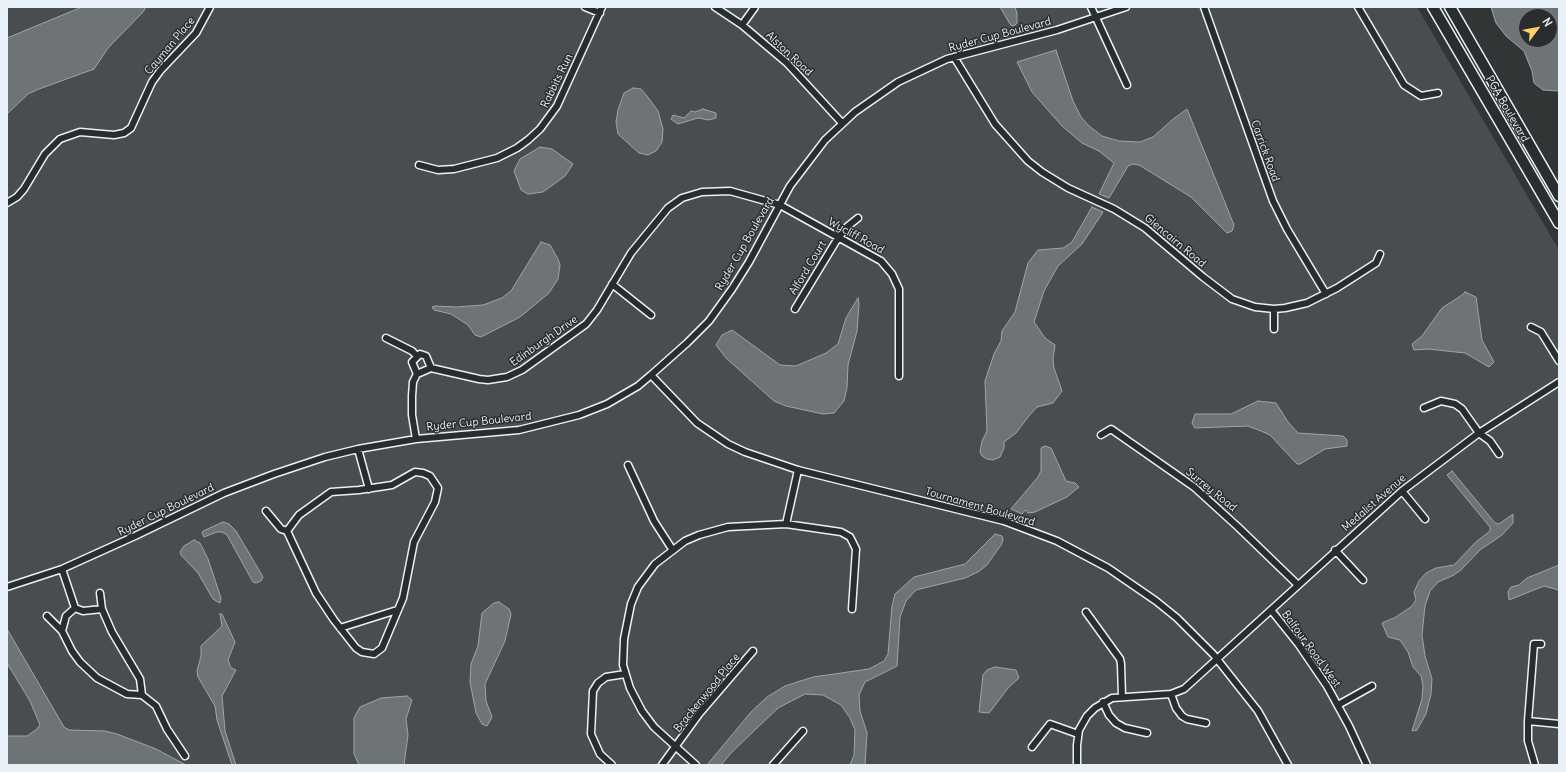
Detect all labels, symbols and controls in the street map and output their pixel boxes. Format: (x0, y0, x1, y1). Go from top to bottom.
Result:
north arrow (1518, 8, 1558, 48)
street label: Cayman Place (142, 14, 198, 78)
street label: Ryder Cup Boulevard (947, 15, 1053, 55)
text: N (1539, 15, 1555, 29)
street label: Alston Road (763, 29, 815, 79)
street label: Rabbits Run (538, 52, 576, 110)
street label: PGA Boulevard (1483, 73, 1531, 145)
street label: Carrick Road (1248, 118, 1282, 184)
street label: Ryder Cup Boulevard (713, 195, 777, 293)
street label: Glencairn Road (1142, 211, 1208, 271)
street label: Wycliff Road (826, 215, 886, 257)
street label: Alford Court (787, 239, 829, 297)
street label: Edinburgh Drive (508, 313, 580, 369)
street label: Ryder Cup Boulevard (426, 410, 532, 434)
street label: Surrey Road (1183, 465, 1239, 515)
street label: Medalist Avenue (1339, 472, 1409, 534)
street label: Ryder Cup Boulevard (116, 481, 216, 539)
street label: Tournament Boulevard (924, 485, 1036, 529)
street label: Balfour Road West (1279, 608, 1343, 690)
street label: Brackenwood Place (671, 651, 743, 735)

